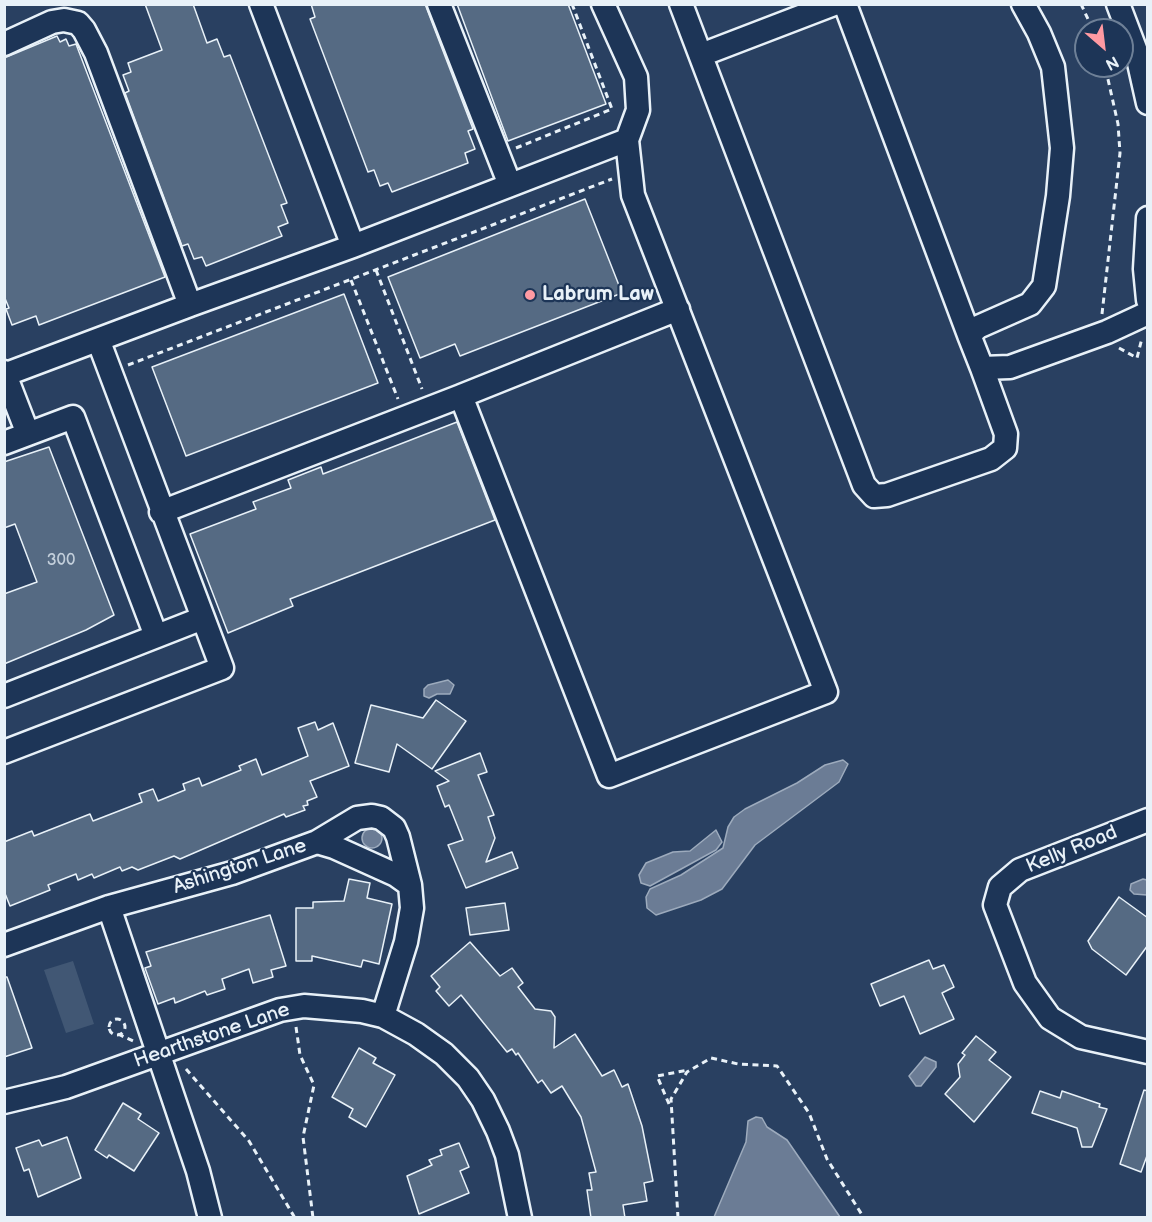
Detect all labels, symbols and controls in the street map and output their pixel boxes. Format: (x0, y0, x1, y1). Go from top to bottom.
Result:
north arrow (1074, 18, 1134, 78)
text: N (1102, 51, 1122, 74)
place label: Labrum Law (542, 283, 654, 307)
marker: Labrum Law (523, 288, 537, 302)
house number: 300 (47, 551, 75, 571)
street label: Kelly Road (1023, 821, 1121, 879)
street label: Ashington Lane (170, 834, 310, 900)
street label: Hearthstone Lane (131, 998, 293, 1074)

